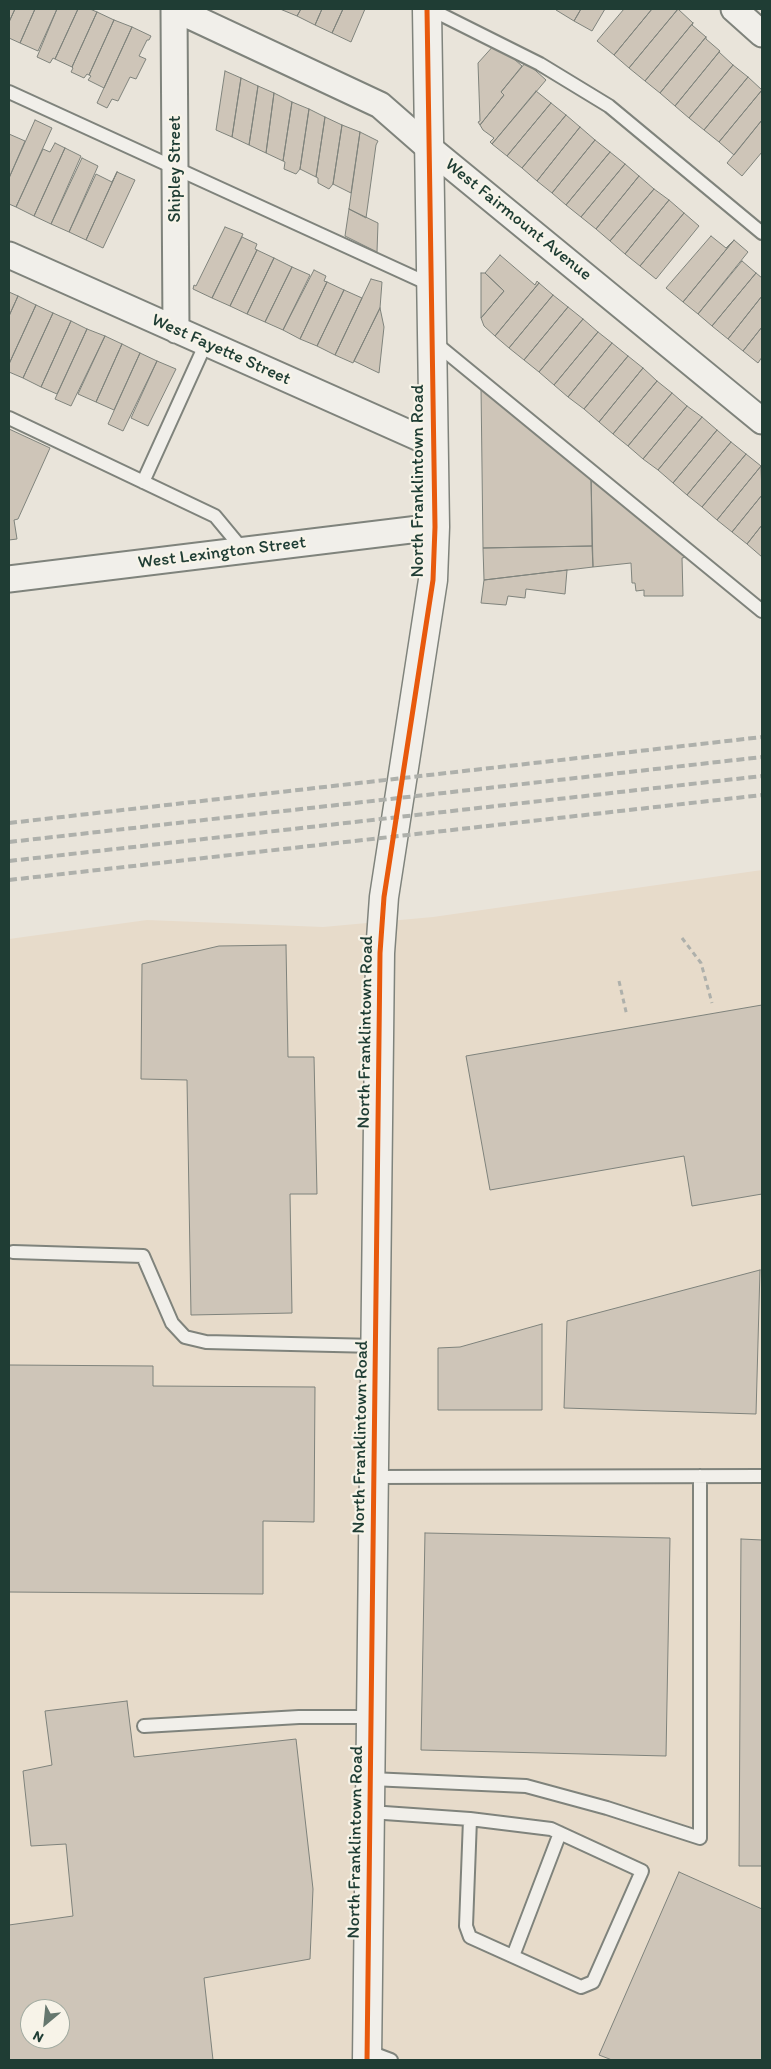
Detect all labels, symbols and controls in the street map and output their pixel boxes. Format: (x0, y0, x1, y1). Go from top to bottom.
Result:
street label: Shipley Street (164, 116, 186, 222)
street label: West Fairmount Avenue (440, 154, 596, 286)
street label: West Fayette Street (148, 310, 294, 390)
street label: North Franklintown Road (407, 384, 429, 578)
street label: West Lexington Street (137, 532, 307, 574)
street label: North Franklintown Road (354, 935, 378, 1129)
street label: North Franklintown Road (349, 1340, 373, 1534)
street label: North Franklintown Road (344, 1745, 368, 1939)
north arrow (20, 1999, 70, 2049)
text: N (30, 2027, 46, 2047)

